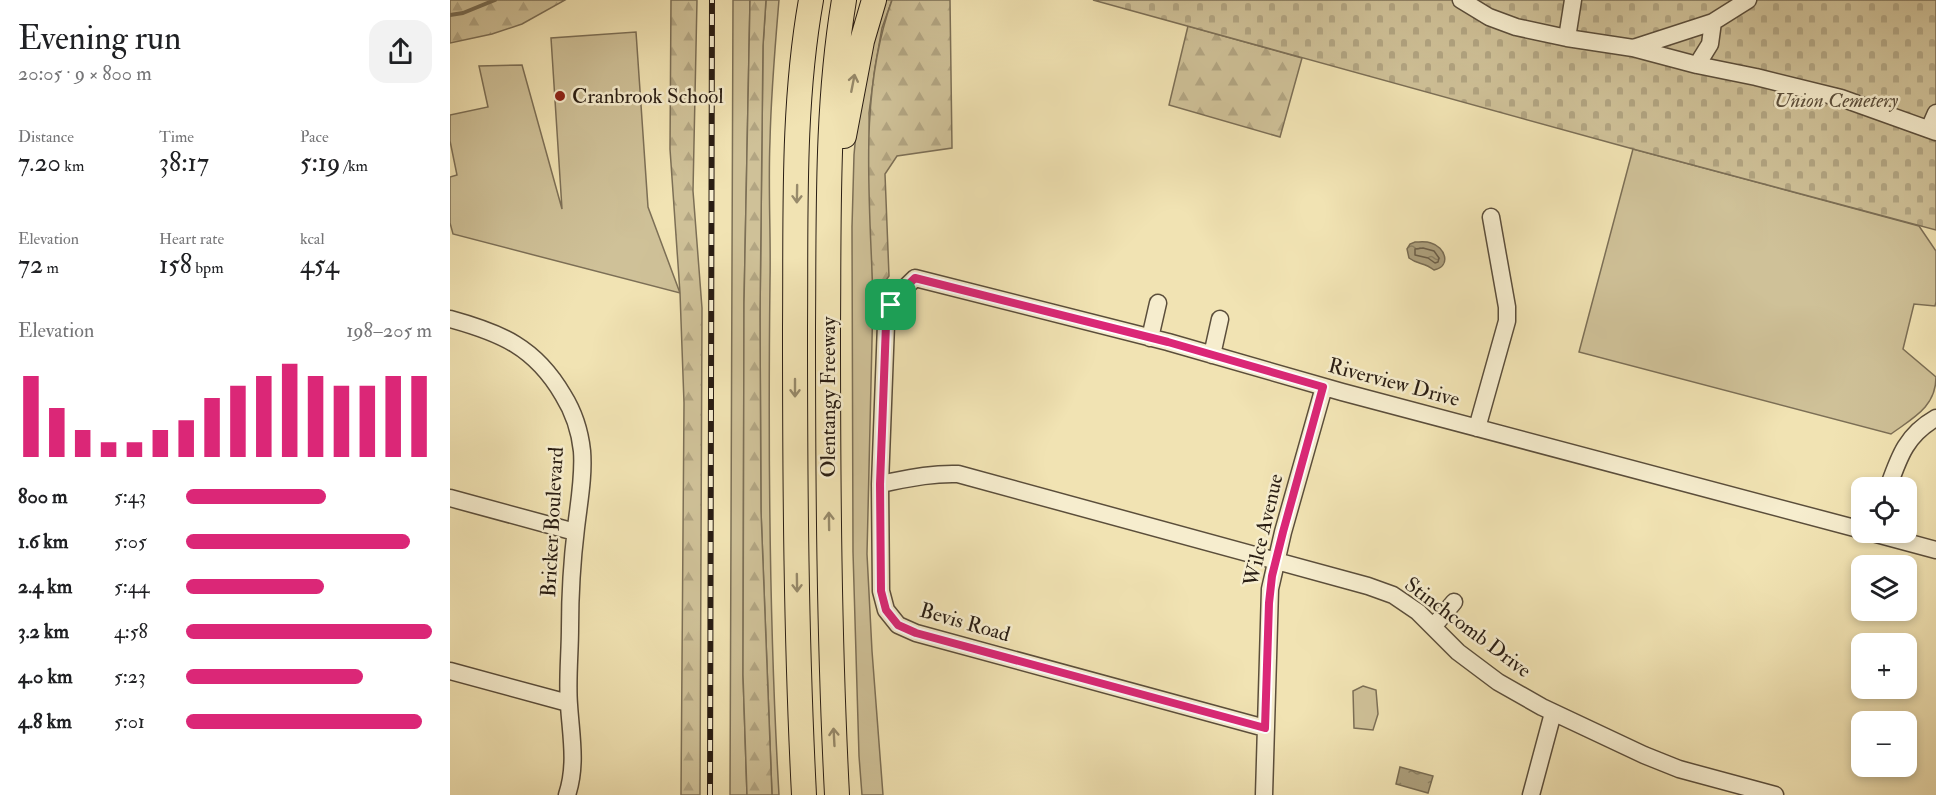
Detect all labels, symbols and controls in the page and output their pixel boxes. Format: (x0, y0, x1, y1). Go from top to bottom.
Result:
text: Evening run (18, 18, 181, 59)
button: share (369, 20, 432, 83)
text: 20:05 · 9 × 800 m (18, 61, 152, 86)
one-way arrow (848, 74, 859, 94)
place label: Cranbrook School (572, 83, 724, 110)
park label: Union Cemetery (1774, 87, 1899, 114)
marker: Cranbrook School (553, 89, 567, 103)
text: Distance (18, 127, 74, 147)
text: Time (159, 127, 194, 147)
text: Pace (300, 127, 329, 147)
text: 7.20 (18, 147, 61, 179)
text: 38:17 (159, 147, 209, 179)
text: 5:19 (300, 147, 340, 179)
text: km (61, 156, 84, 176)
text: /km (340, 156, 368, 176)
one-way arrow (791, 183, 802, 203)
text: Elevation (18, 229, 79, 249)
text: Heart rate (159, 229, 224, 249)
text: kcal (300, 229, 325, 249)
text: 72 (18, 249, 43, 281)
text: 158 (159, 249, 192, 281)
text: 454 (300, 249, 339, 281)
text: m (43, 258, 59, 278)
text: bpm (192, 258, 224, 278)
pin (865, 279, 916, 330)
icon: arrive (874, 288, 907, 321)
street label: Olentangy Freeway (815, 316, 842, 477)
text: Elevation (18, 318, 94, 343)
text: 198–205 m (346, 318, 432, 343)
street label: Riverview Drive (1325, 352, 1463, 413)
one-way arrow (789, 378, 801, 398)
street label: Bricker Boulevard (535, 445, 570, 598)
street label: Wilce Avenue (1237, 471, 1290, 590)
map controls (1851, 477, 1917, 777)
button: locate (1851, 477, 1917, 543)
text: 800 m (18, 484, 68, 509)
text: 5:43 (114, 484, 146, 509)
one-way arrow (823, 511, 835, 531)
text: 1.6 km (18, 529, 68, 554)
text: 5:05 (114, 529, 147, 554)
button: layers (1851, 555, 1917, 621)
street label: Stinchcomb Drive (1399, 571, 1537, 684)
one-way arrow (791, 573, 803, 593)
text: 2.4 km (18, 574, 72, 599)
text: 5:44 (114, 574, 149, 599)
street label: Bevis Road (917, 597, 1014, 648)
text: 3.2 km (18, 619, 69, 644)
text: 4:58 (114, 619, 148, 644)
button: + (1851, 633, 1917, 699)
text: 4.0 km (18, 664, 73, 689)
text: 5:23 (114, 664, 146, 689)
text: 4.8 km (18, 709, 72, 734)
text: 5:01 (114, 709, 145, 734)
button: − (1851, 711, 1917, 777)
one-way arrow (829, 727, 840, 747)

